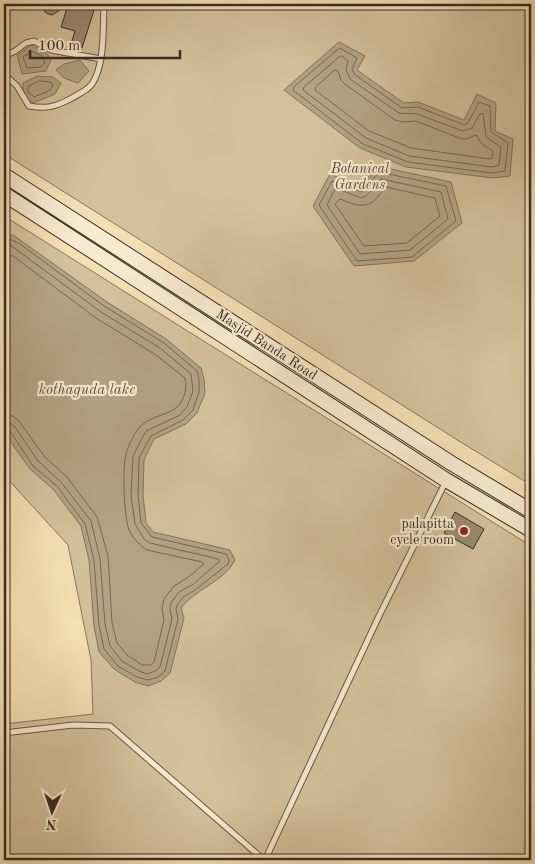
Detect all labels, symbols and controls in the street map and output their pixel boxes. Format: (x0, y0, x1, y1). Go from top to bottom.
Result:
scale bar (30, 28, 180, 60)
text: 100 m (38, 39, 80, 54)
park label: Botanical Gardens (330, 162, 389, 192)
street label: Masjid Banda Road (213, 307, 320, 383)
water label: kothaguda lake (39, 383, 135, 398)
place label: palapitta cycle room (390, 517, 454, 547)
marker: palapitta cycle room (458, 525, 470, 537)
north arrow (28, 786, 78, 836)
text: N (45, 817, 57, 831)

